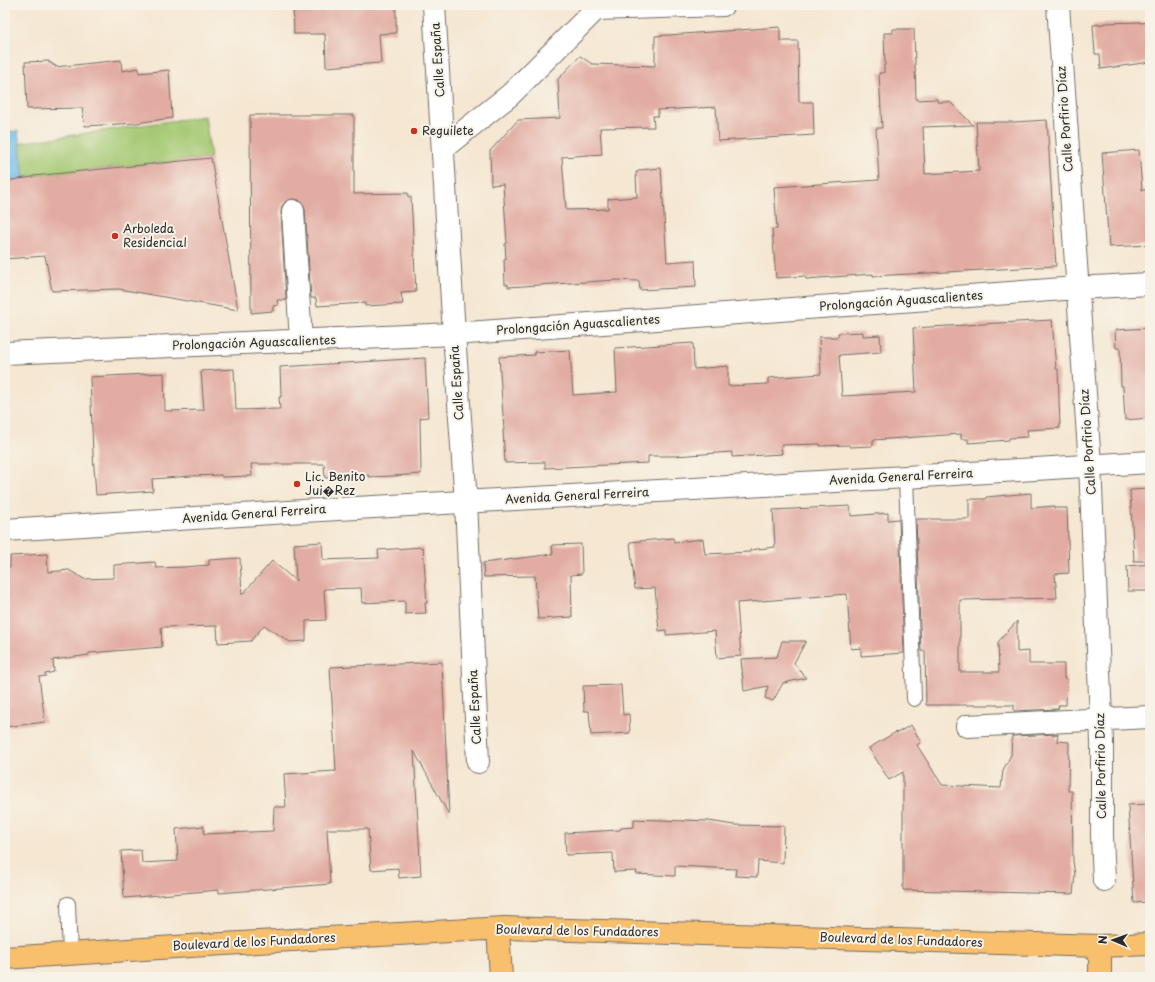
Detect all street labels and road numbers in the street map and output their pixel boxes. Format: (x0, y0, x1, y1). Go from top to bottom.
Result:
street label: Calle España (425, 22, 449, 98)
street label: Calle Porfirio Díaz (1051, 65, 1077, 173)
street label: Prolongación Aguascalientes (819, 285, 984, 315)
street label: Prolongación Aguascalientes (496, 309, 661, 339)
street label: Prolongación Aguascalientes (172, 330, 337, 354)
street label: Calle España (444, 345, 468, 421)
street label: Calle Porfirio Díaz (1074, 388, 1100, 496)
street label: Avenida General Ferreira (829, 463, 974, 489)
street label: Avenida General Ferreira (505, 482, 650, 508)
street label: Avenida General Ferreira (181, 499, 327, 527)
street label: Calle España (463, 669, 485, 745)
street label: Calle Porfirio Díaz (1090, 713, 1110, 819)
street label: Boulevard de los Fundadores (495, 920, 659, 940)
street label: Boulevard de los Fundadores (819, 927, 983, 951)
street label: Boulevard de los Fundadores (172, 928, 336, 954)

